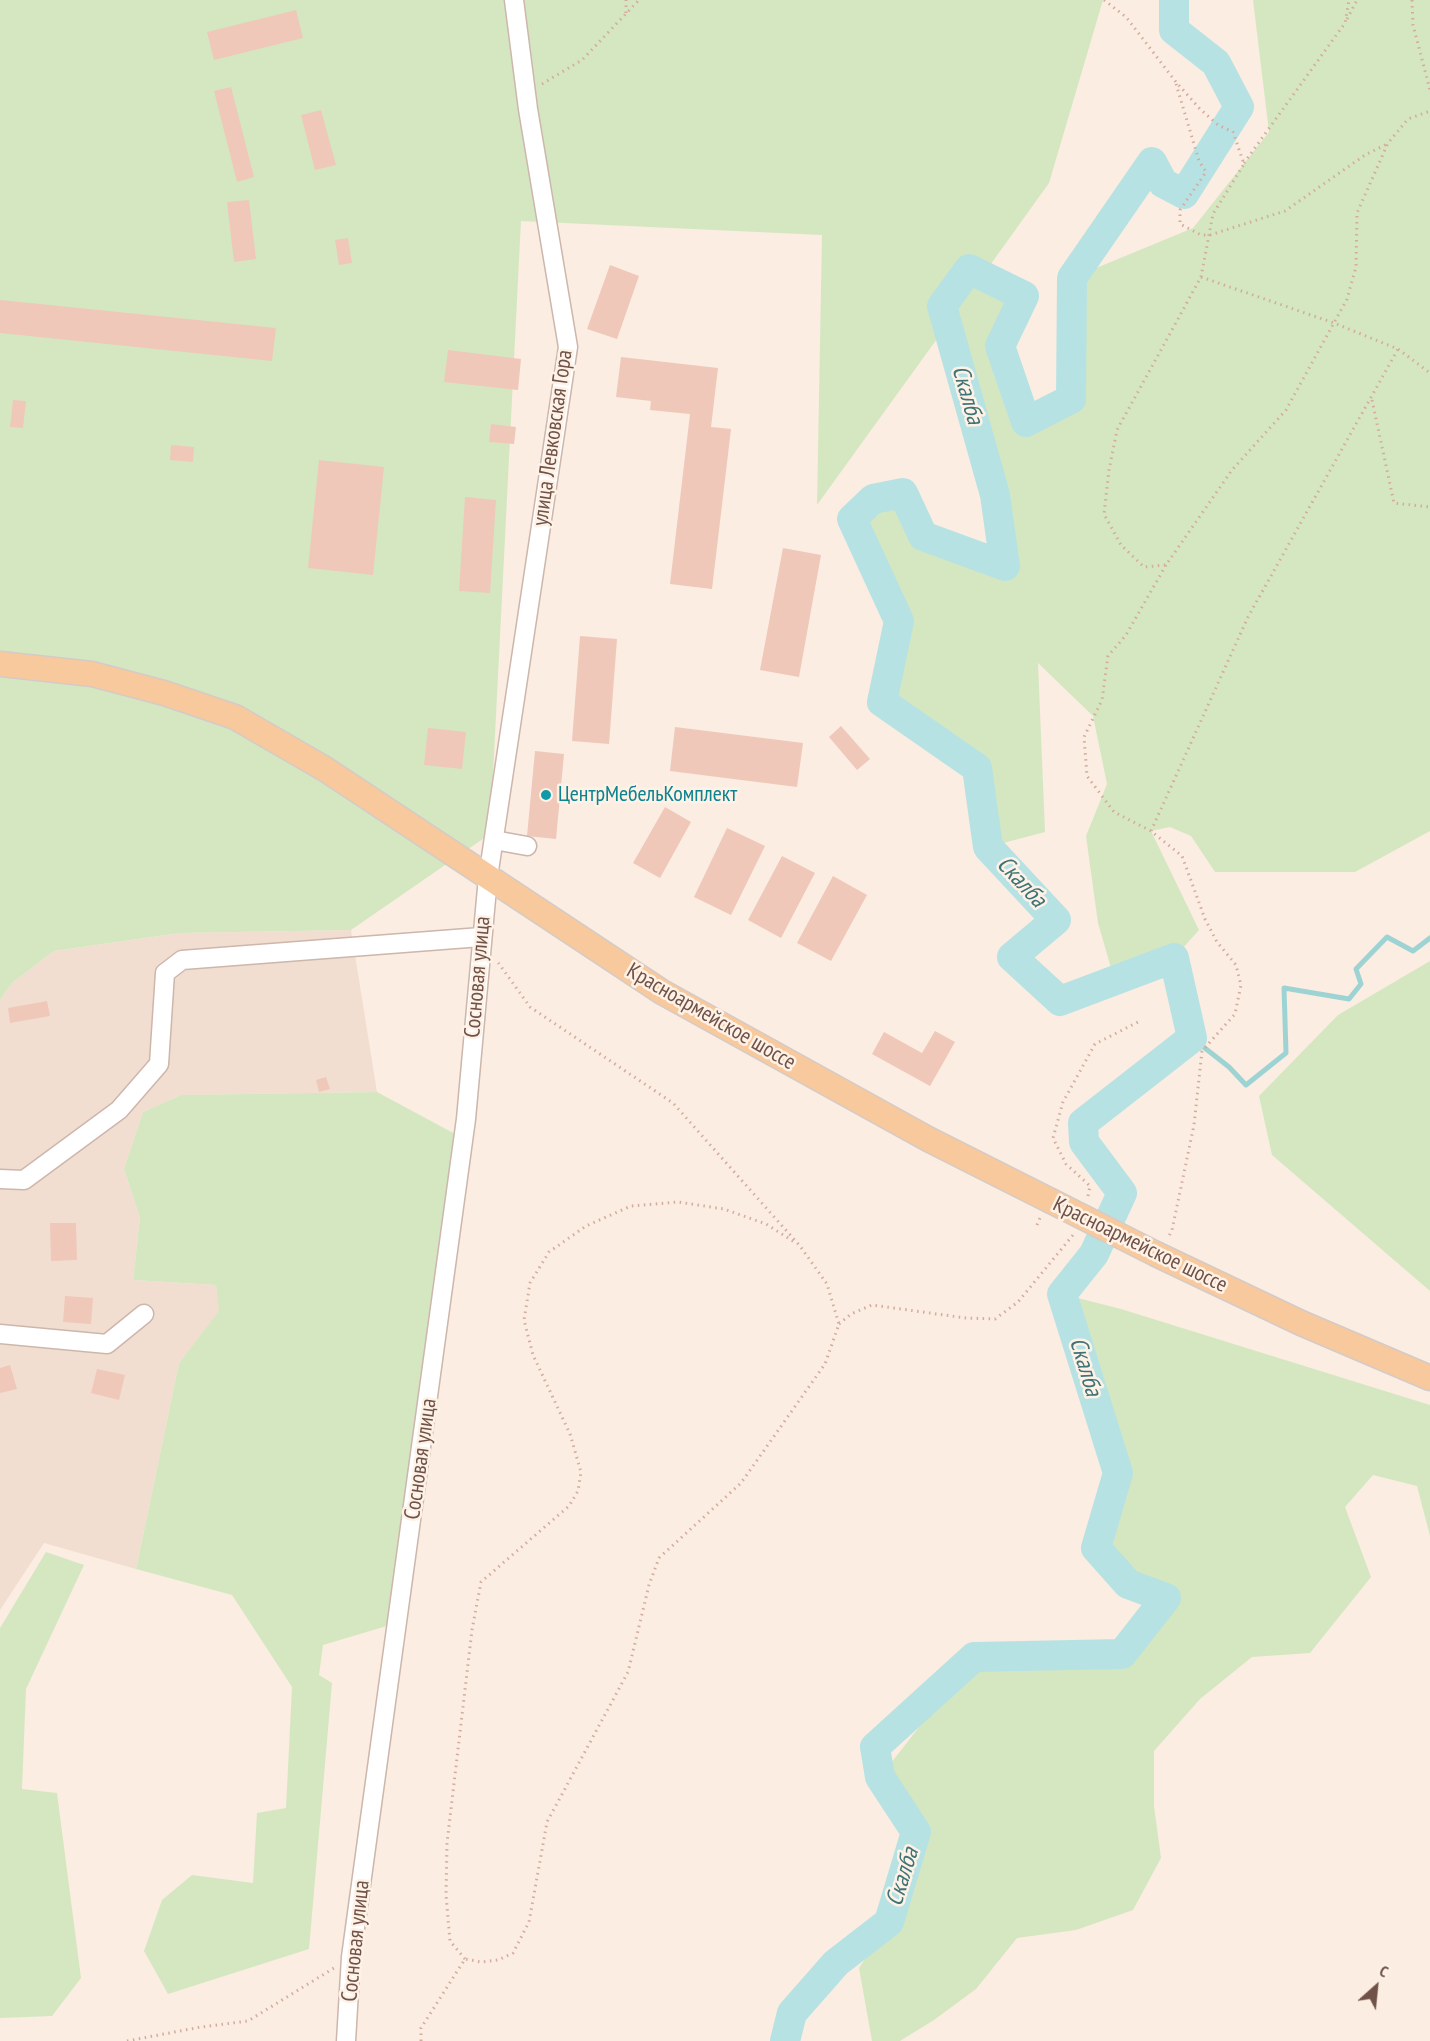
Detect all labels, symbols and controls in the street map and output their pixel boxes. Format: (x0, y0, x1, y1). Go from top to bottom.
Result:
street label: улица Левковская Гора (528, 348, 578, 528)
water label: Скалба (945, 362, 989, 428)
place label: ЦентрМебельКомплект (558, 782, 737, 808)
marker: ЦентрМебельКомплект (539, 788, 553, 802)
water label: Скалба (990, 850, 1052, 914)
street label: Сосновая улица (460, 915, 496, 1039)
street label: Красноармейское шоссе (622, 958, 800, 1076)
street label: Красноармейское шоссе (1049, 1191, 1231, 1299)
water label: Скалба (1063, 1334, 1107, 1400)
street label: Сосновая улица (399, 1397, 443, 1521)
water label: Скалба (881, 1844, 925, 1910)
street label: Сосновая улица (337, 1879, 375, 2003)
north arrow (1346, 1957, 1406, 2017)
text: С (1376, 1960, 1392, 1982)

